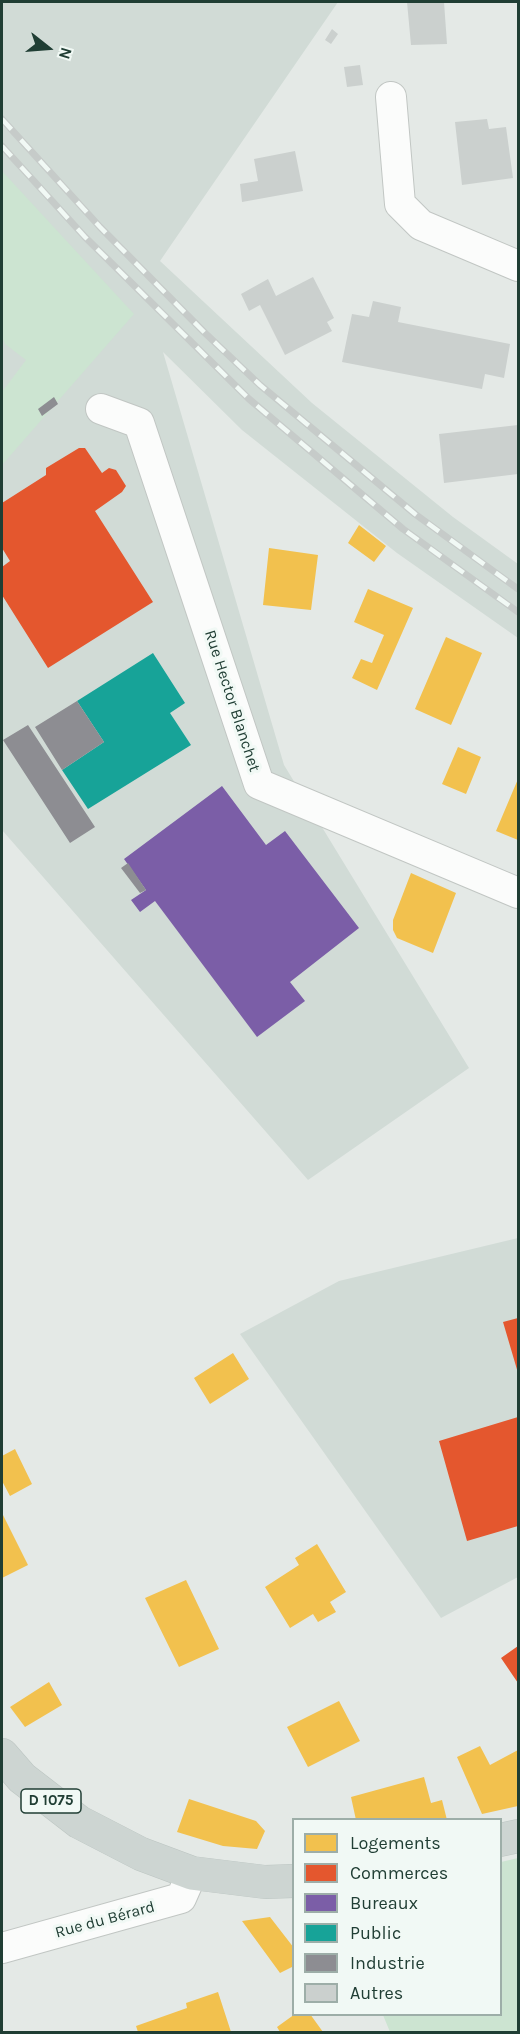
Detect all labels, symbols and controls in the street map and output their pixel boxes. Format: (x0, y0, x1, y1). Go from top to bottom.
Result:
north arrow (18, 18, 78, 78)
text: N (55, 45, 76, 62)
street label: Rue Hector Blanchet (200, 628, 264, 774)
road number: D 1075 (21, 1789, 81, 1813)
legend (292, 1818, 502, 2016)
text: Logements (350, 1832, 441, 1854)
text: Commerces (350, 1862, 448, 1884)
text: Bureaux (350, 1892, 418, 1914)
street label: Rue du Bérard (53, 1897, 157, 1943)
text: Public (350, 1922, 401, 1944)
text: Industrie (350, 1952, 425, 1974)
text: Autres (350, 1982, 403, 2004)

